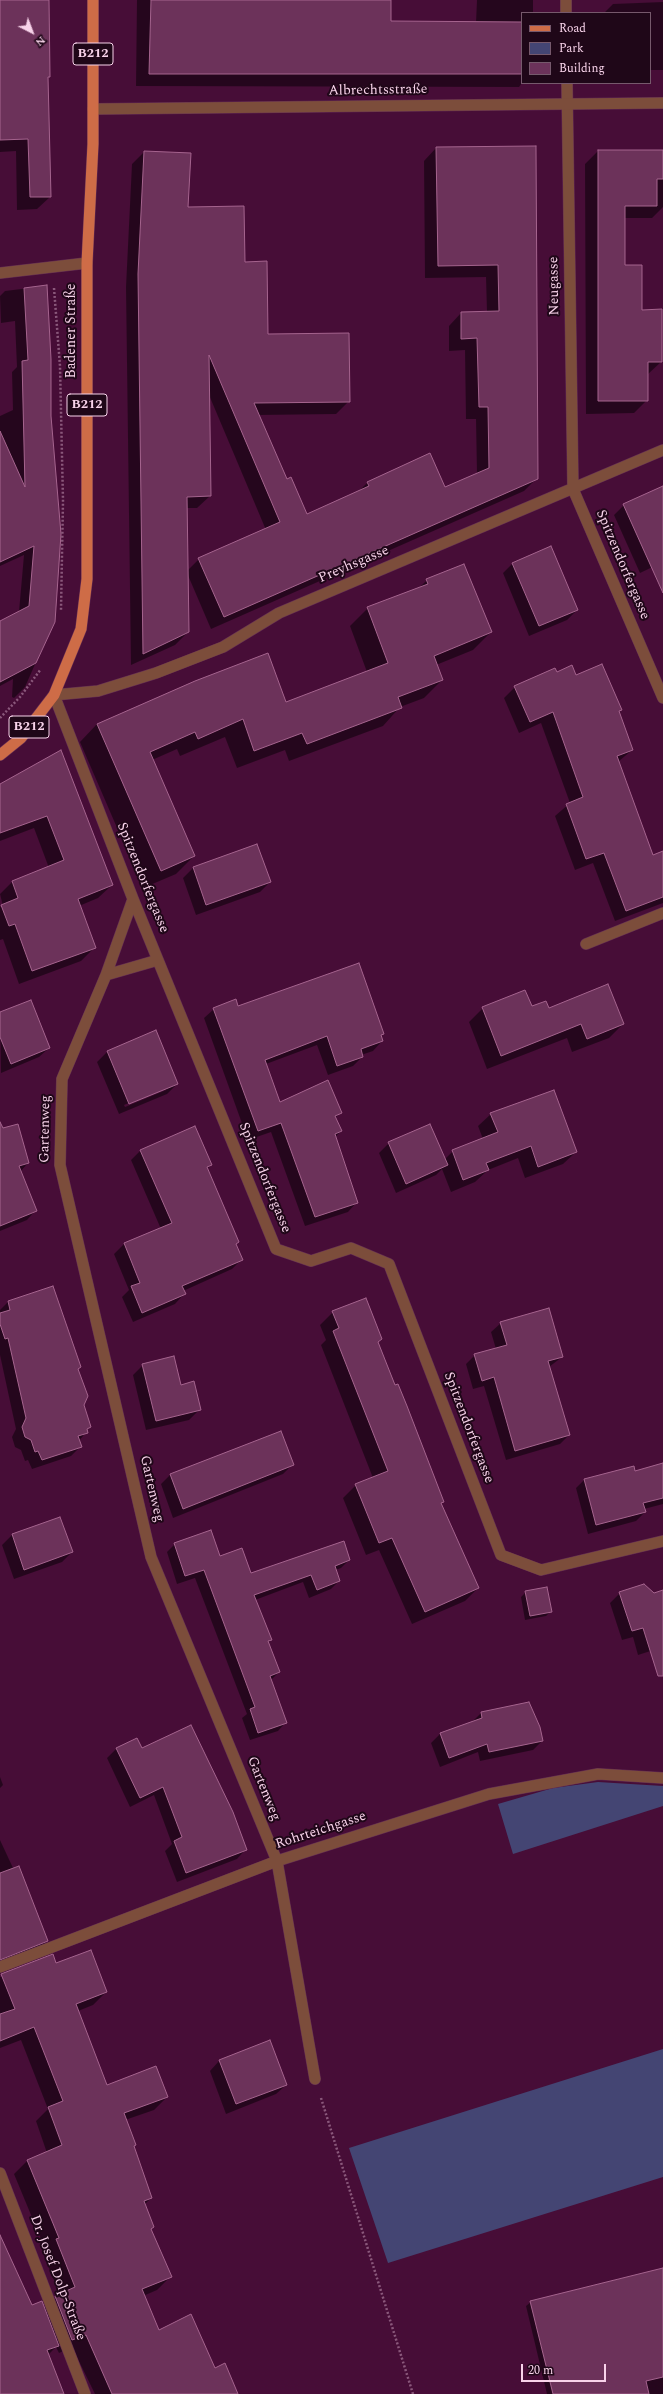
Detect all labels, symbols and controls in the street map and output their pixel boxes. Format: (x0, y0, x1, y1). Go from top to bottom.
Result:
north arrow (12, 12, 52, 52)
legend (521, 12, 651, 84)
text: Road (559, 19, 586, 38)
text: N (31, 32, 49, 51)
text: Park (559, 39, 584, 58)
road number: B212 (73, 43, 113, 65)
text: Building (559, 59, 605, 78)
street label: Albrechtsstraße (328, 82, 428, 100)
street label: Neugasse (546, 256, 564, 316)
street label: Badener Straße (64, 283, 80, 379)
road number: B212 (67, 394, 107, 416)
street label: Spitzendorfergasse (591, 508, 653, 622)
street label: Preyhsgasse (316, 543, 392, 587)
road number: B212 (9, 716, 49, 738)
street label: Spitzendorfergasse (112, 820, 172, 936)
street label: Gartenweg (37, 1095, 55, 1163)
street label: Spitzendorfergasse (234, 1120, 294, 1236)
street label: Spitzendorfergasse (439, 1370, 497, 1486)
street label: Gartenweg (135, 1454, 167, 1524)
street label: Gartenweg (243, 1754, 283, 1824)
street label: Rohrteichgasse (273, 1808, 369, 1854)
street label: Dr. Josef Dolp-Straße (25, 2213, 89, 2343)
scale bar (523, 2356, 608, 2382)
text: 20 m (528, 2361, 553, 2380)

